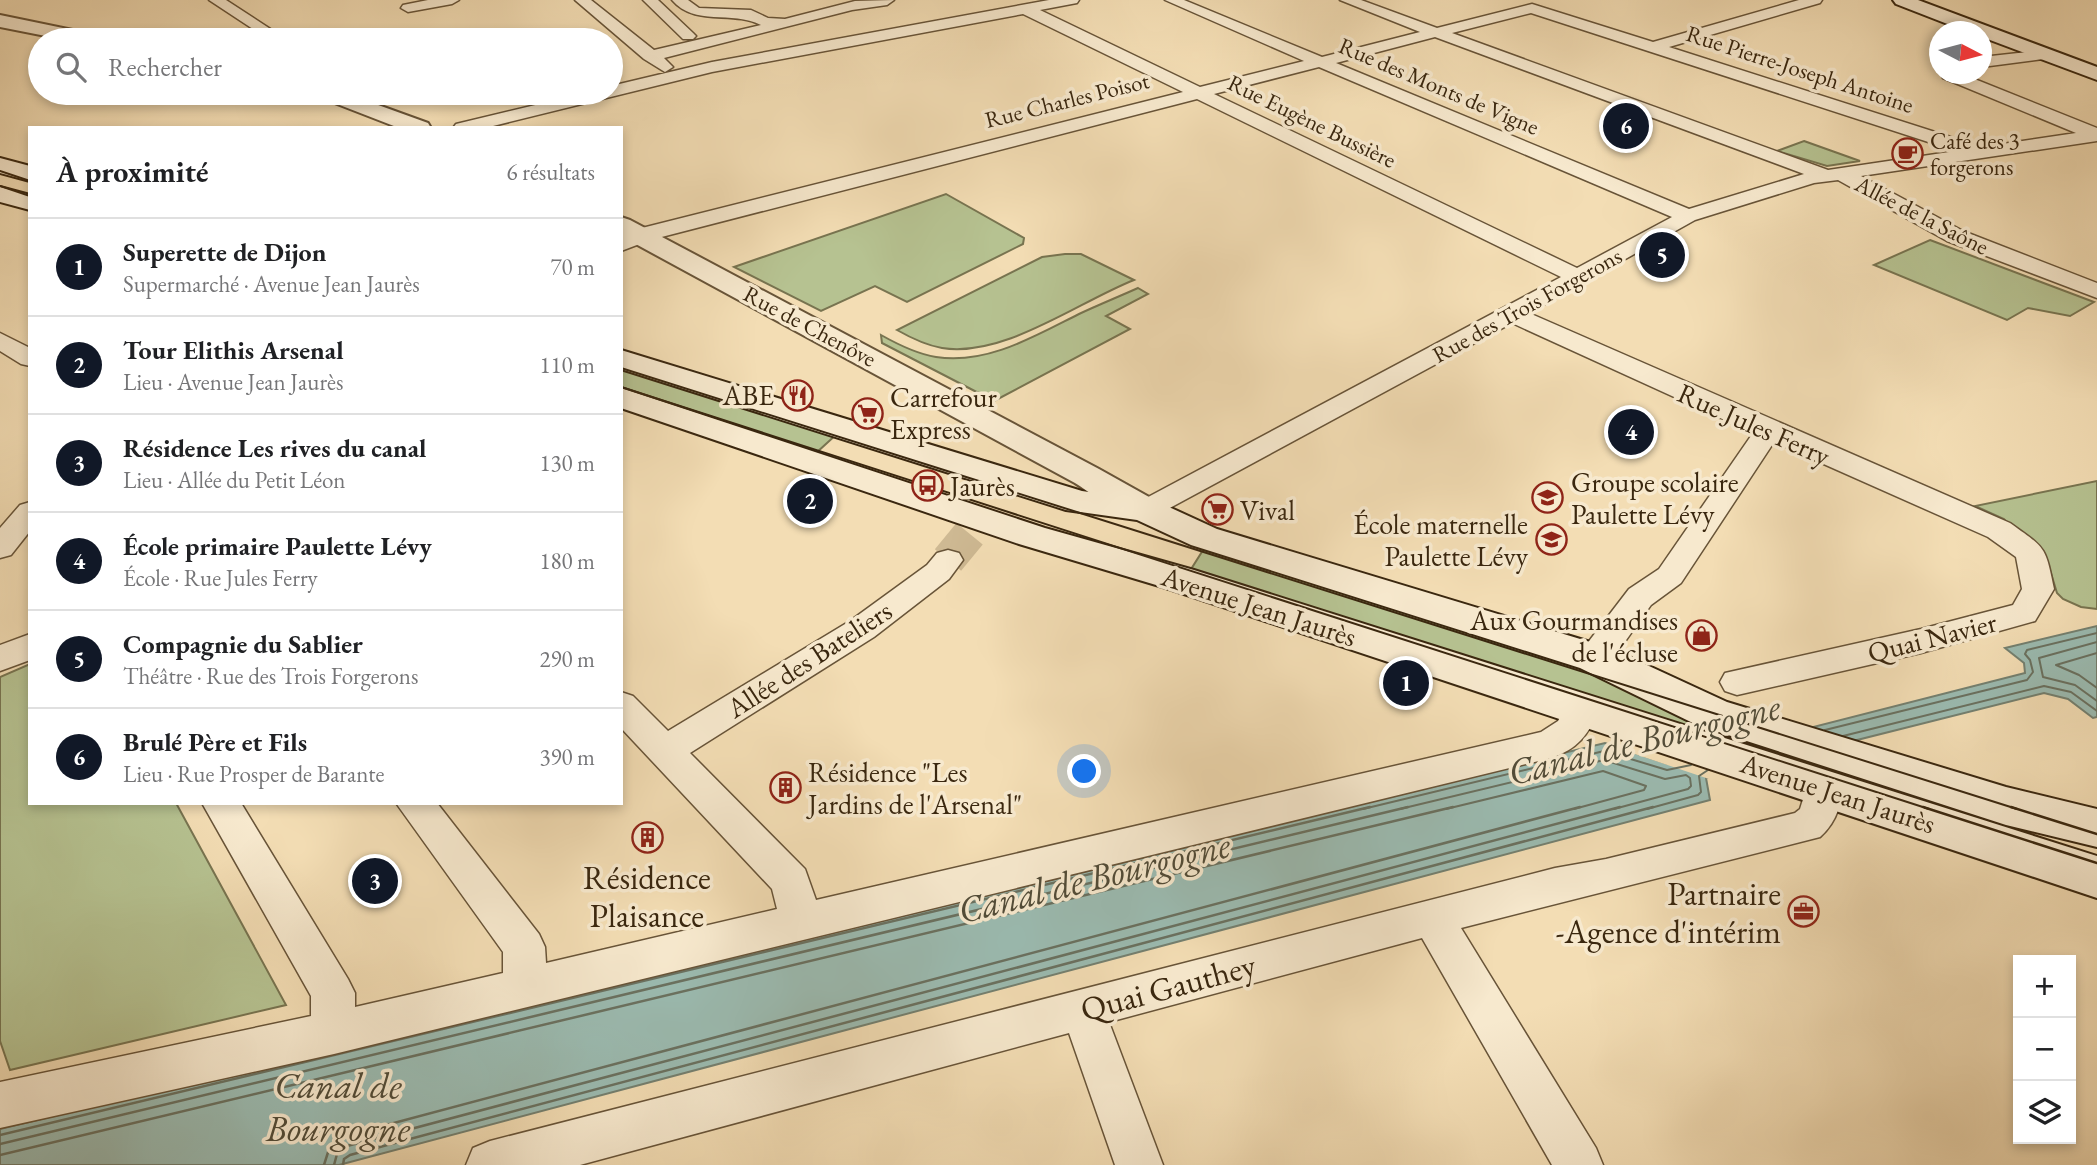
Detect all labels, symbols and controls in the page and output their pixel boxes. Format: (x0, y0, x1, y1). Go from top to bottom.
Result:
street label: Rue Pierre-Joseph Antoine (1683, 18, 1917, 120)
north arrow (1929, 21, 1992, 84)
search box (28, 28, 623, 105)
street label: Rue des Monts de Vigne (1334, 30, 1544, 142)
icon: search (52, 48, 90, 86)
text: Rechercher (108, 50, 222, 84)
street label: Rue Charles Poisot (982, 65, 1153, 135)
street label: Rue Eugène Bussière (1223, 67, 1401, 175)
pin: 6 (1603, 100, 1649, 152)
place label: Café des 3 forgerons (1930, 126, 2020, 182)
cafe icon: Café des 3 forgerons (1890, 137, 1924, 171)
text: À proximité (56, 152, 208, 191)
text: 6 résultats (507, 157, 595, 187)
street label: Allée de la Saône (1849, 168, 1994, 262)
pin: 5 (1639, 229, 1685, 281)
text: Superette de Dijon (123, 235, 326, 269)
street label: Rue des Trois Forgerons (1427, 240, 1627, 370)
text: 1 (73, 252, 85, 282)
text: 70 m (550, 252, 595, 282)
text: Supermarché · Avenue Jean Jaurès (123, 269, 420, 299)
street label: Rue de Chenôve (738, 278, 882, 374)
text: Tour Elithis Arsenal (123, 333, 344, 367)
text: 2 (73, 350, 85, 380)
text: 110 m (539, 350, 595, 380)
text: Lieu · Avenue Jean Jaurès (123, 367, 343, 397)
street label: Rue Jules Ferry (1672, 374, 1837, 474)
place label: ABE (721, 377, 774, 413)
restaurant icon: ABE (780, 378, 814, 412)
place label: Carrefour Express (890, 379, 997, 447)
supermarket icon: Carrefour Express (850, 396, 884, 430)
pin: 4 (1608, 406, 1654, 458)
text: Résidence Les rives du canal (123, 431, 427, 465)
text: 3 (73, 448, 85, 478)
text: 130 m (539, 448, 595, 478)
place label: Groupe scolaire Paulette Lévy (1571, 464, 1739, 532)
text: Lieu · Allée du Petit Léon (123, 465, 345, 495)
place label: Jaurès (948, 468, 1015, 504)
bus stop icon: Jaurès (910, 469, 944, 503)
pin: 2 (787, 475, 833, 527)
school or university icon: Groupe scolaire Paulette Lévy (1531, 481, 1565, 515)
place label: Vival (1240, 492, 1295, 528)
supermarket icon: Vival (1200, 493, 1234, 527)
place label: École maternelle Paulette Lévy (1353, 506, 1529, 574)
school or university icon: École maternelle Paulette Lévy (1534, 523, 1568, 557)
text: École primaire Paulette Lévy (123, 529, 432, 563)
text: 4 (73, 546, 85, 576)
text: 180 m (539, 546, 595, 576)
street label: Avenue Jean Jaurès (1156, 557, 1361, 654)
text: École · Rue Jules Ferry (123, 563, 318, 593)
street label: Allée des Bateliers (719, 592, 898, 726)
place label: Aux Gourmandises de l'écluse (1469, 602, 1678, 670)
street label: Quai Navier (1864, 603, 2001, 670)
shop icon: Aux Gourmandises de l'écluse (1684, 619, 1718, 653)
text: Compagnie du Sablier (123, 627, 363, 661)
text: 5 (73, 644, 85, 674)
text: 290 m (539, 644, 595, 674)
pin: 1 (1383, 657, 1429, 709)
text: Théâtre · Rue des Trois Forgerons (123, 661, 418, 691)
water label: Canal de Bourgogne (1503, 682, 1786, 796)
text: Brulé Père et Fils (123, 725, 307, 759)
text: 6 (73, 742, 85, 772)
text: 390 m (539, 742, 595, 772)
street label: Avenue Jean Jaurès (1735, 744, 1940, 841)
place label: Résidence "Les Jardins de l'Arsenal" (806, 754, 1022, 822)
your location (1067, 754, 1101, 788)
text: Lieu · Rue Prosper de Barante (123, 759, 385, 789)
building icon: Résidence "Les Jardins de l'Arsenal" (768, 771, 802, 805)
building icon: Résidence Plaisance (630, 820, 664, 854)
water label: Canal de Bourgogne (953, 820, 1236, 934)
pin: 3 (352, 855, 398, 907)
place label: Résidence Plaisance (583, 856, 711, 937)
place label: Partnaire -Agence d'intérim (1555, 872, 1781, 953)
office icon: Partnaire -Agence d'intérim (1787, 895, 1821, 929)
street label: Quai Gauthey (1076, 943, 1261, 1031)
map controls (2013, 955, 2076, 1144)
button: + (2013, 955, 2076, 1018)
button: − (2013, 1018, 2076, 1081)
water label: Canal de Bourgogne (265, 1061, 411, 1152)
button: layers (2013, 1081, 2076, 1144)

